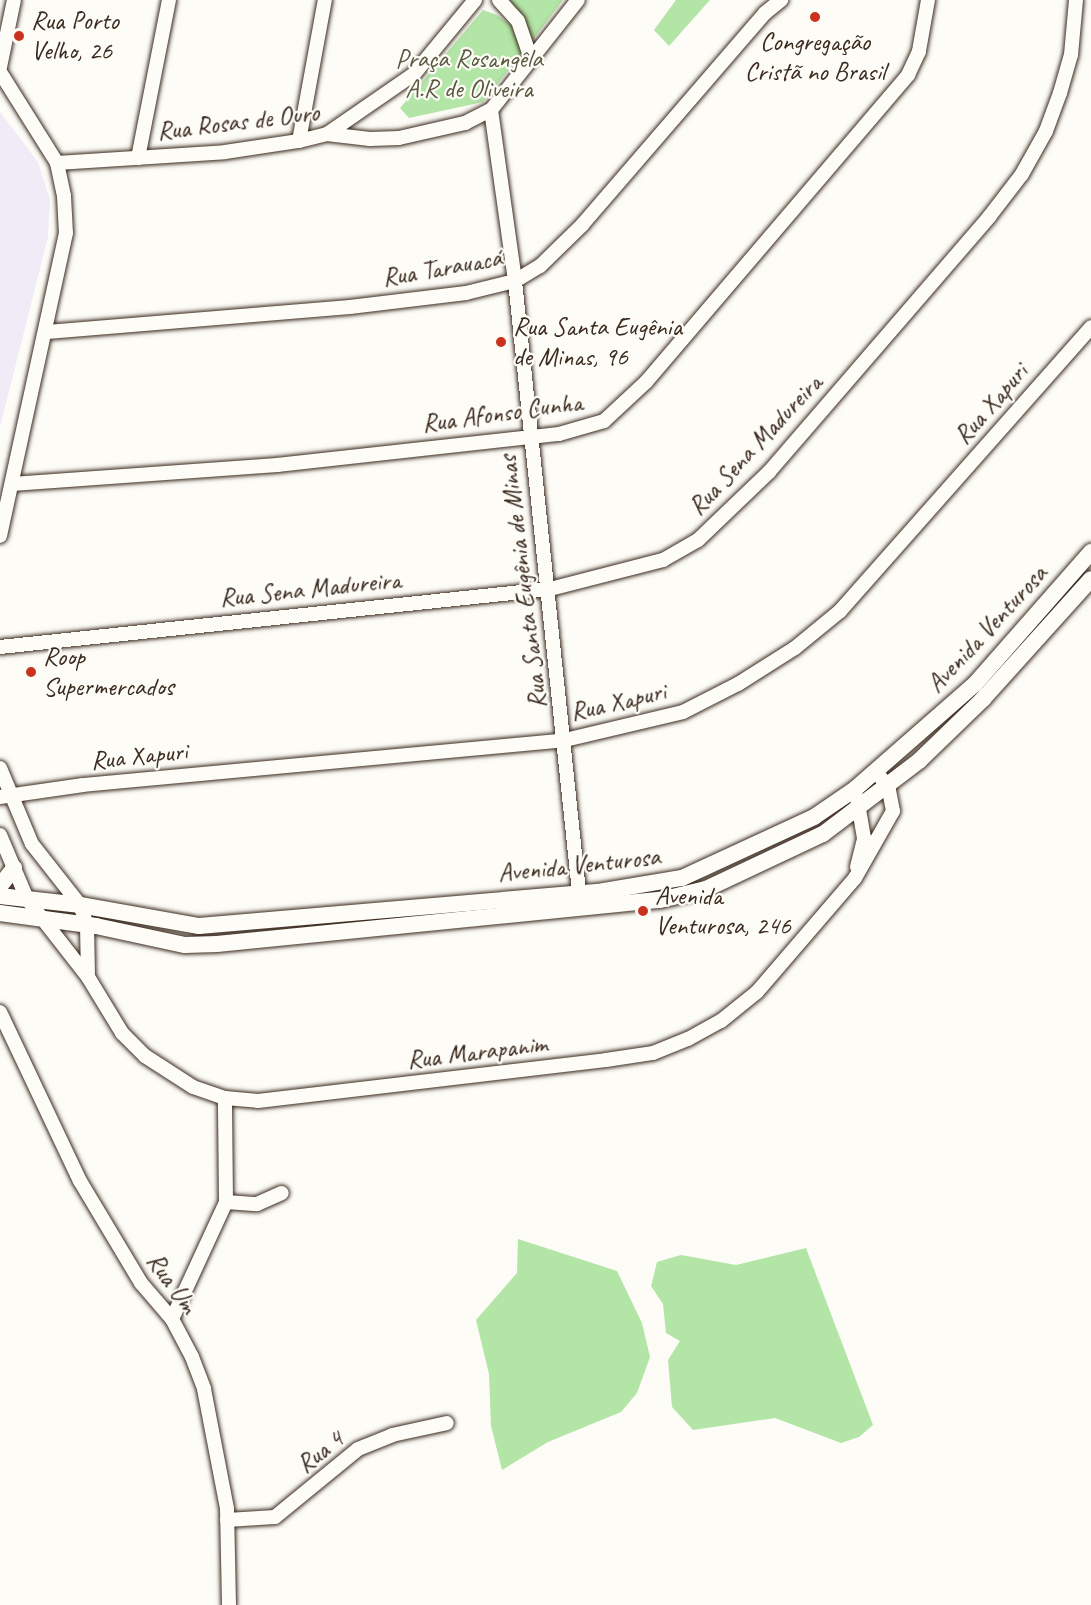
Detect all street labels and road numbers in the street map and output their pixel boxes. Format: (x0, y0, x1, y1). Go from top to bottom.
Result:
street label: Rua Rosas de Ouro (155, 97, 321, 147)
street label: Rua Tarauacá (379, 242, 505, 294)
street label: Rua Xapuri (947, 357, 1035, 451)
street label: Rua Sena Madureira (682, 368, 828, 522)
street label: Rua Afonso Cunha (420, 386, 584, 440)
street label: Rua Santa Eugênia de Minas (492, 454, 554, 710)
street label: Avenida Venturosa (920, 559, 1054, 699)
street label: Rua Sena Madureira (218, 564, 402, 614)
street label: Rua Xapuri (567, 676, 669, 728)
street label: Rua Xapuri (89, 735, 189, 777)
street label: Avenida Venturosa (496, 841, 662, 889)
street label: Rua Marapanim (405, 1028, 549, 1076)
street label: Rua Um (140, 1247, 204, 1319)
street label: Rua 4 (290, 1424, 350, 1480)

